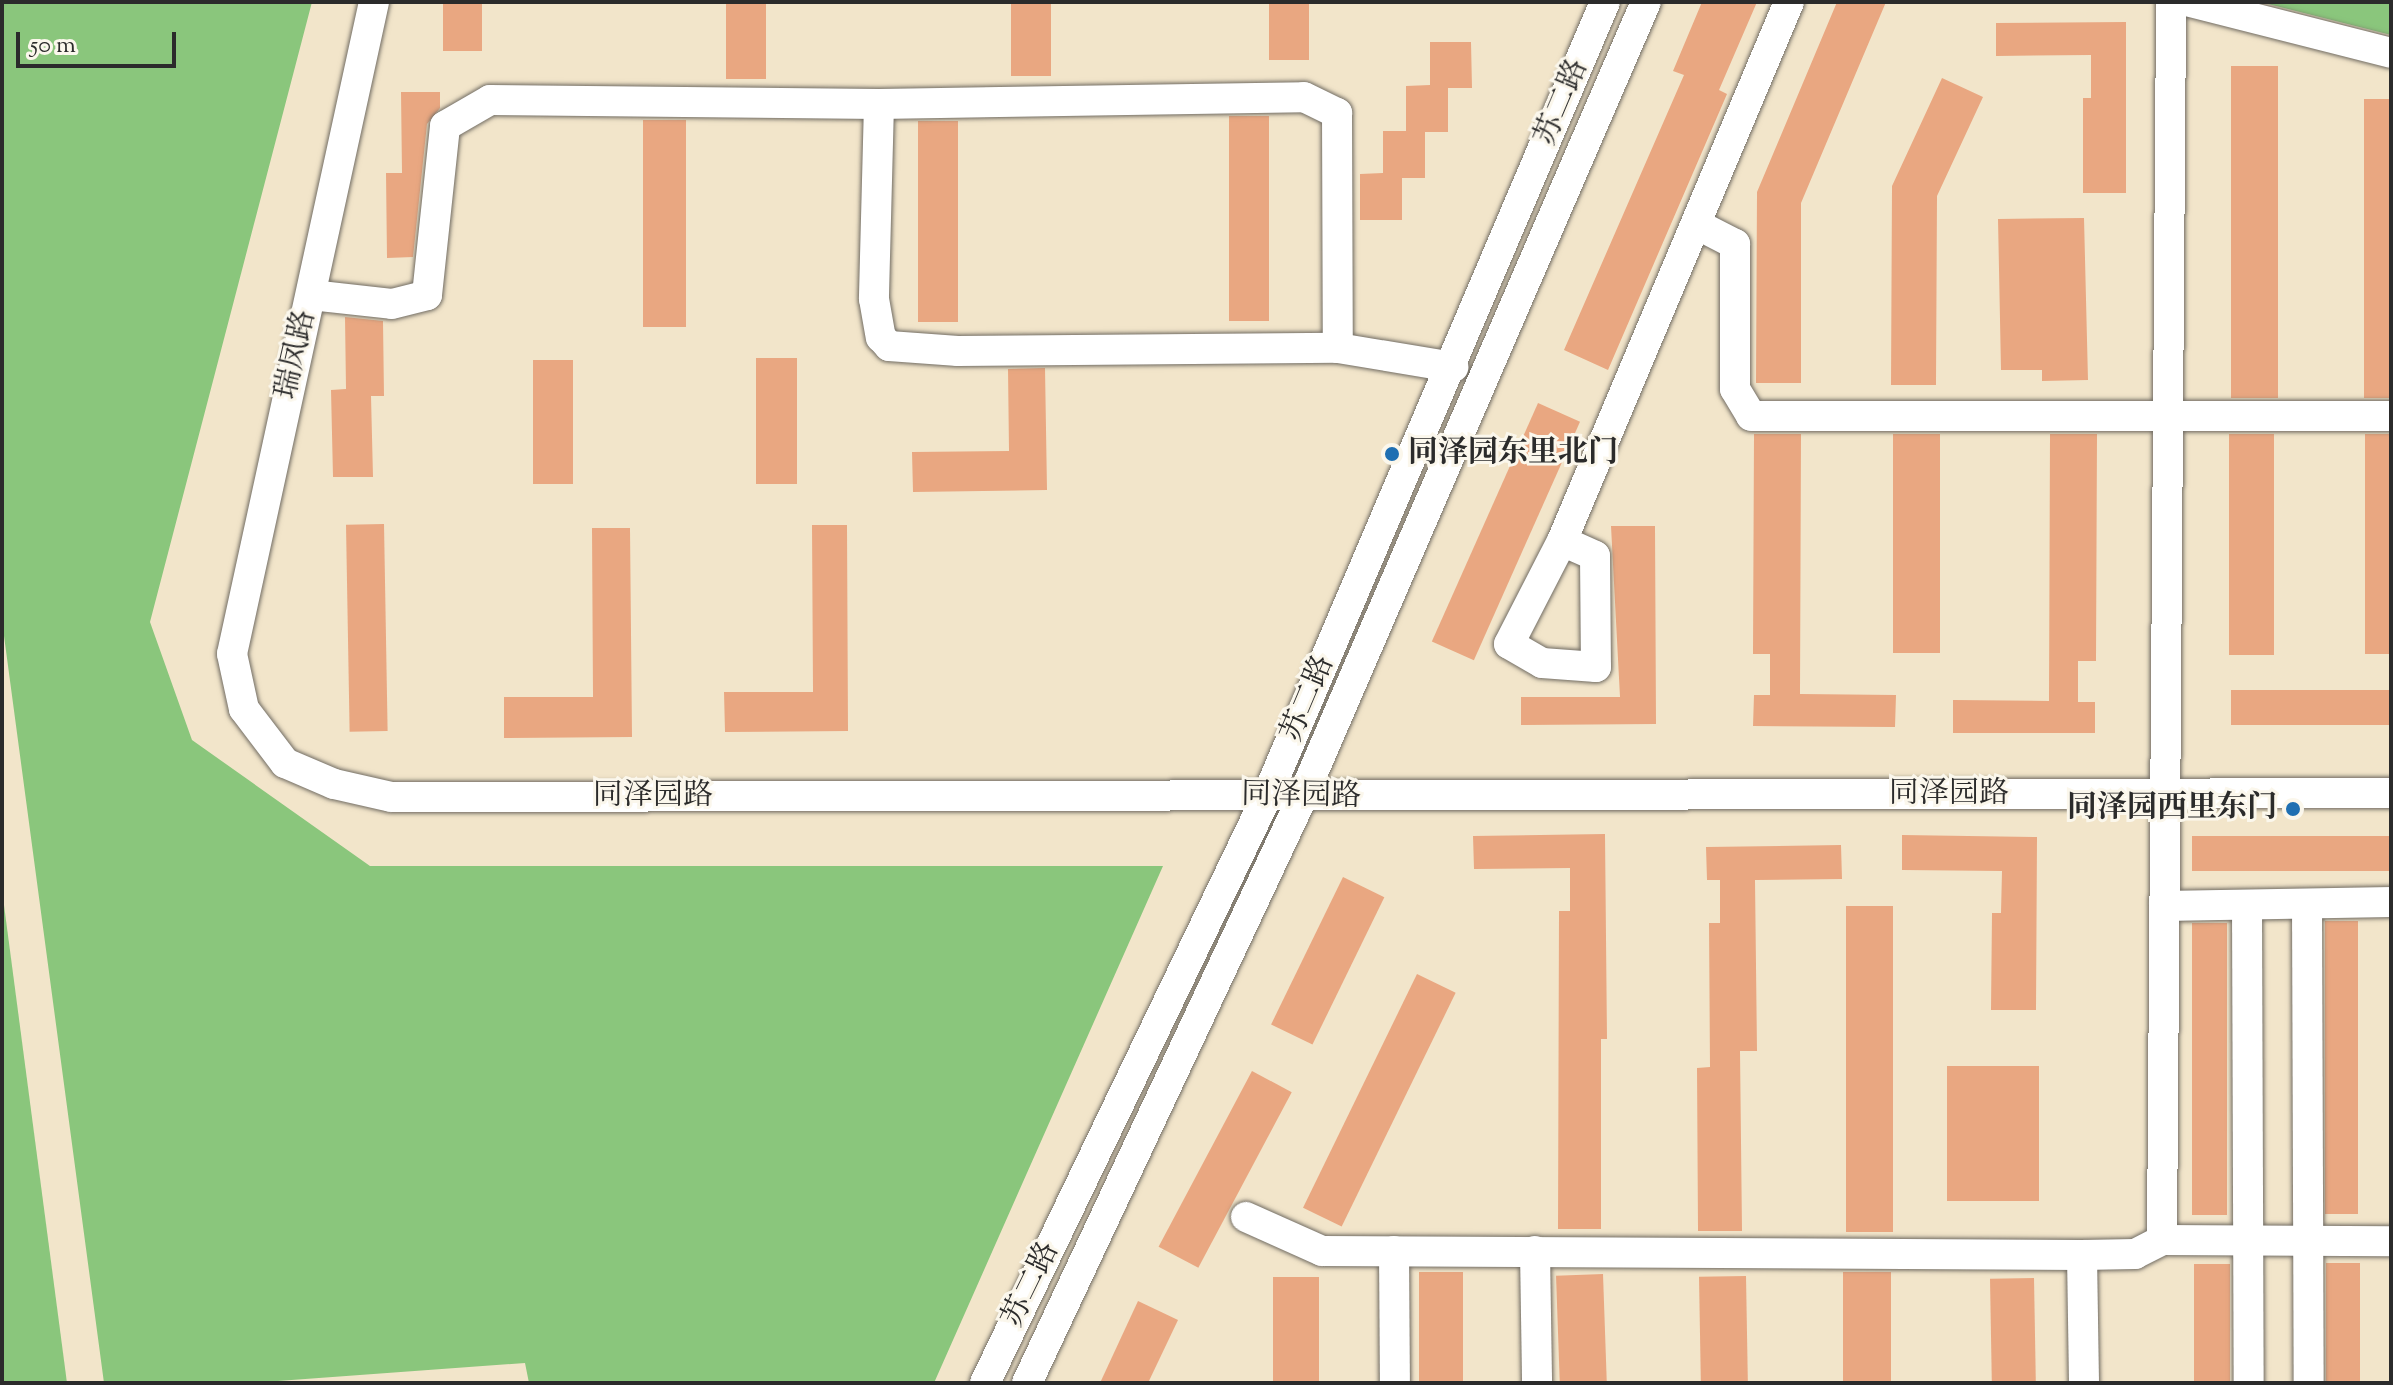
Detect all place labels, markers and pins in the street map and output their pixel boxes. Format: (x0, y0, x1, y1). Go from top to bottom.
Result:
place label: 同泽园东里北门 (1408, 436, 1618, 472)
marker: 同泽园东里北门 (1383, 445, 1401, 463)
place label: 同泽园西里东门 (2067, 791, 2277, 827)
marker: 同泽园西里东门 (2284, 800, 2302, 818)

